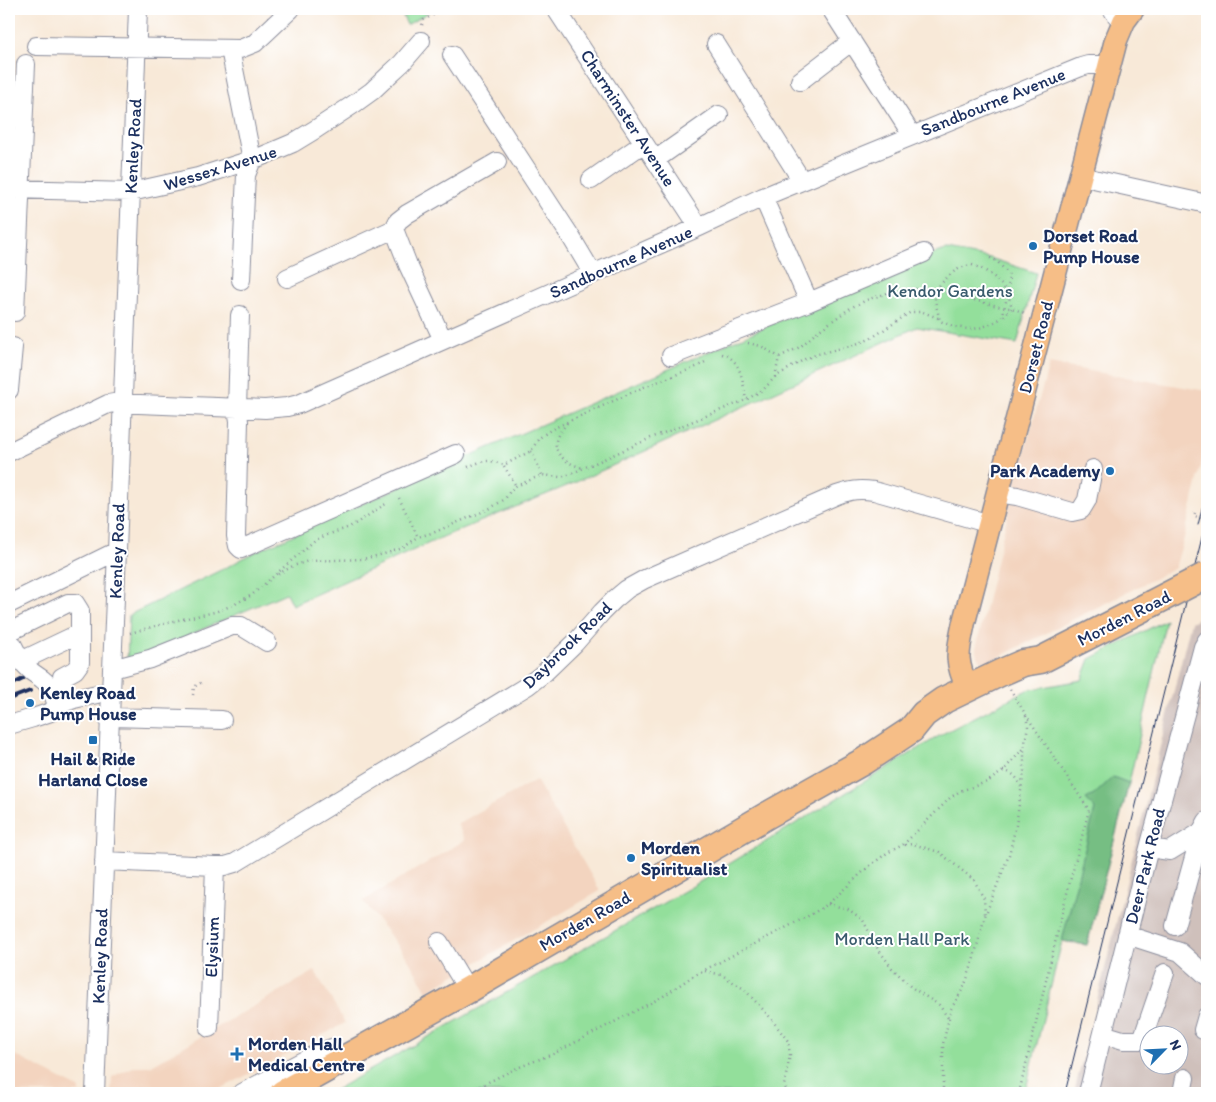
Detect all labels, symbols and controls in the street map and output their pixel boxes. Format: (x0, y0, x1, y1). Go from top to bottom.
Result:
street label: Charminster Avenue (575, 45, 681, 191)
street label: Sandbourne Avenue (917, 63, 1069, 141)
street label: Kenley Road (120, 98, 146, 194)
street label: Wessex Avenue (161, 140, 279, 196)
street label: Sandbourne Avenue (546, 221, 696, 303)
place label: Dorset Road Pump House (1043, 225, 1140, 268)
marker: Dorset Road Pump House (1027, 240, 1039, 252)
park label: Kendor Gardens (887, 280, 1013, 302)
street label: Dorset Road (1014, 298, 1058, 396)
place label: Park Academy (990, 460, 1100, 482)
marker: Park Academy (1104, 465, 1116, 477)
street label: Kenley Road (104, 503, 130, 599)
street label: Morden Road (1073, 585, 1175, 651)
street label: Daybrook Road (518, 596, 617, 693)
place label: Kenley Road Pump House (40, 682, 137, 725)
marker: Kenley Road Pump House (24, 697, 36, 709)
marker: Hail & Ride Harland Close (87, 734, 99, 746)
place label: Hail & Ride Harland Close (38, 748, 148, 791)
street label: Deer Park Road (1120, 805, 1170, 926)
place label: Morden Spiritualist (641, 837, 728, 880)
marker: Morden Spiritualist (625, 852, 637, 864)
street label: Morden Road (535, 886, 635, 956)
street label: Kenley Road (87, 908, 113, 1004)
street label: Elysium (200, 916, 224, 978)
park label: Morden Hall Park (834, 928, 970, 950)
north arrow (1138, 1024, 1188, 1074)
place label: Morden Hall Medical Centre (248, 1033, 365, 1076)
text: N (1166, 1037, 1185, 1053)
marker: Morden Hall Medical Centre (230, 1047, 244, 1061)

